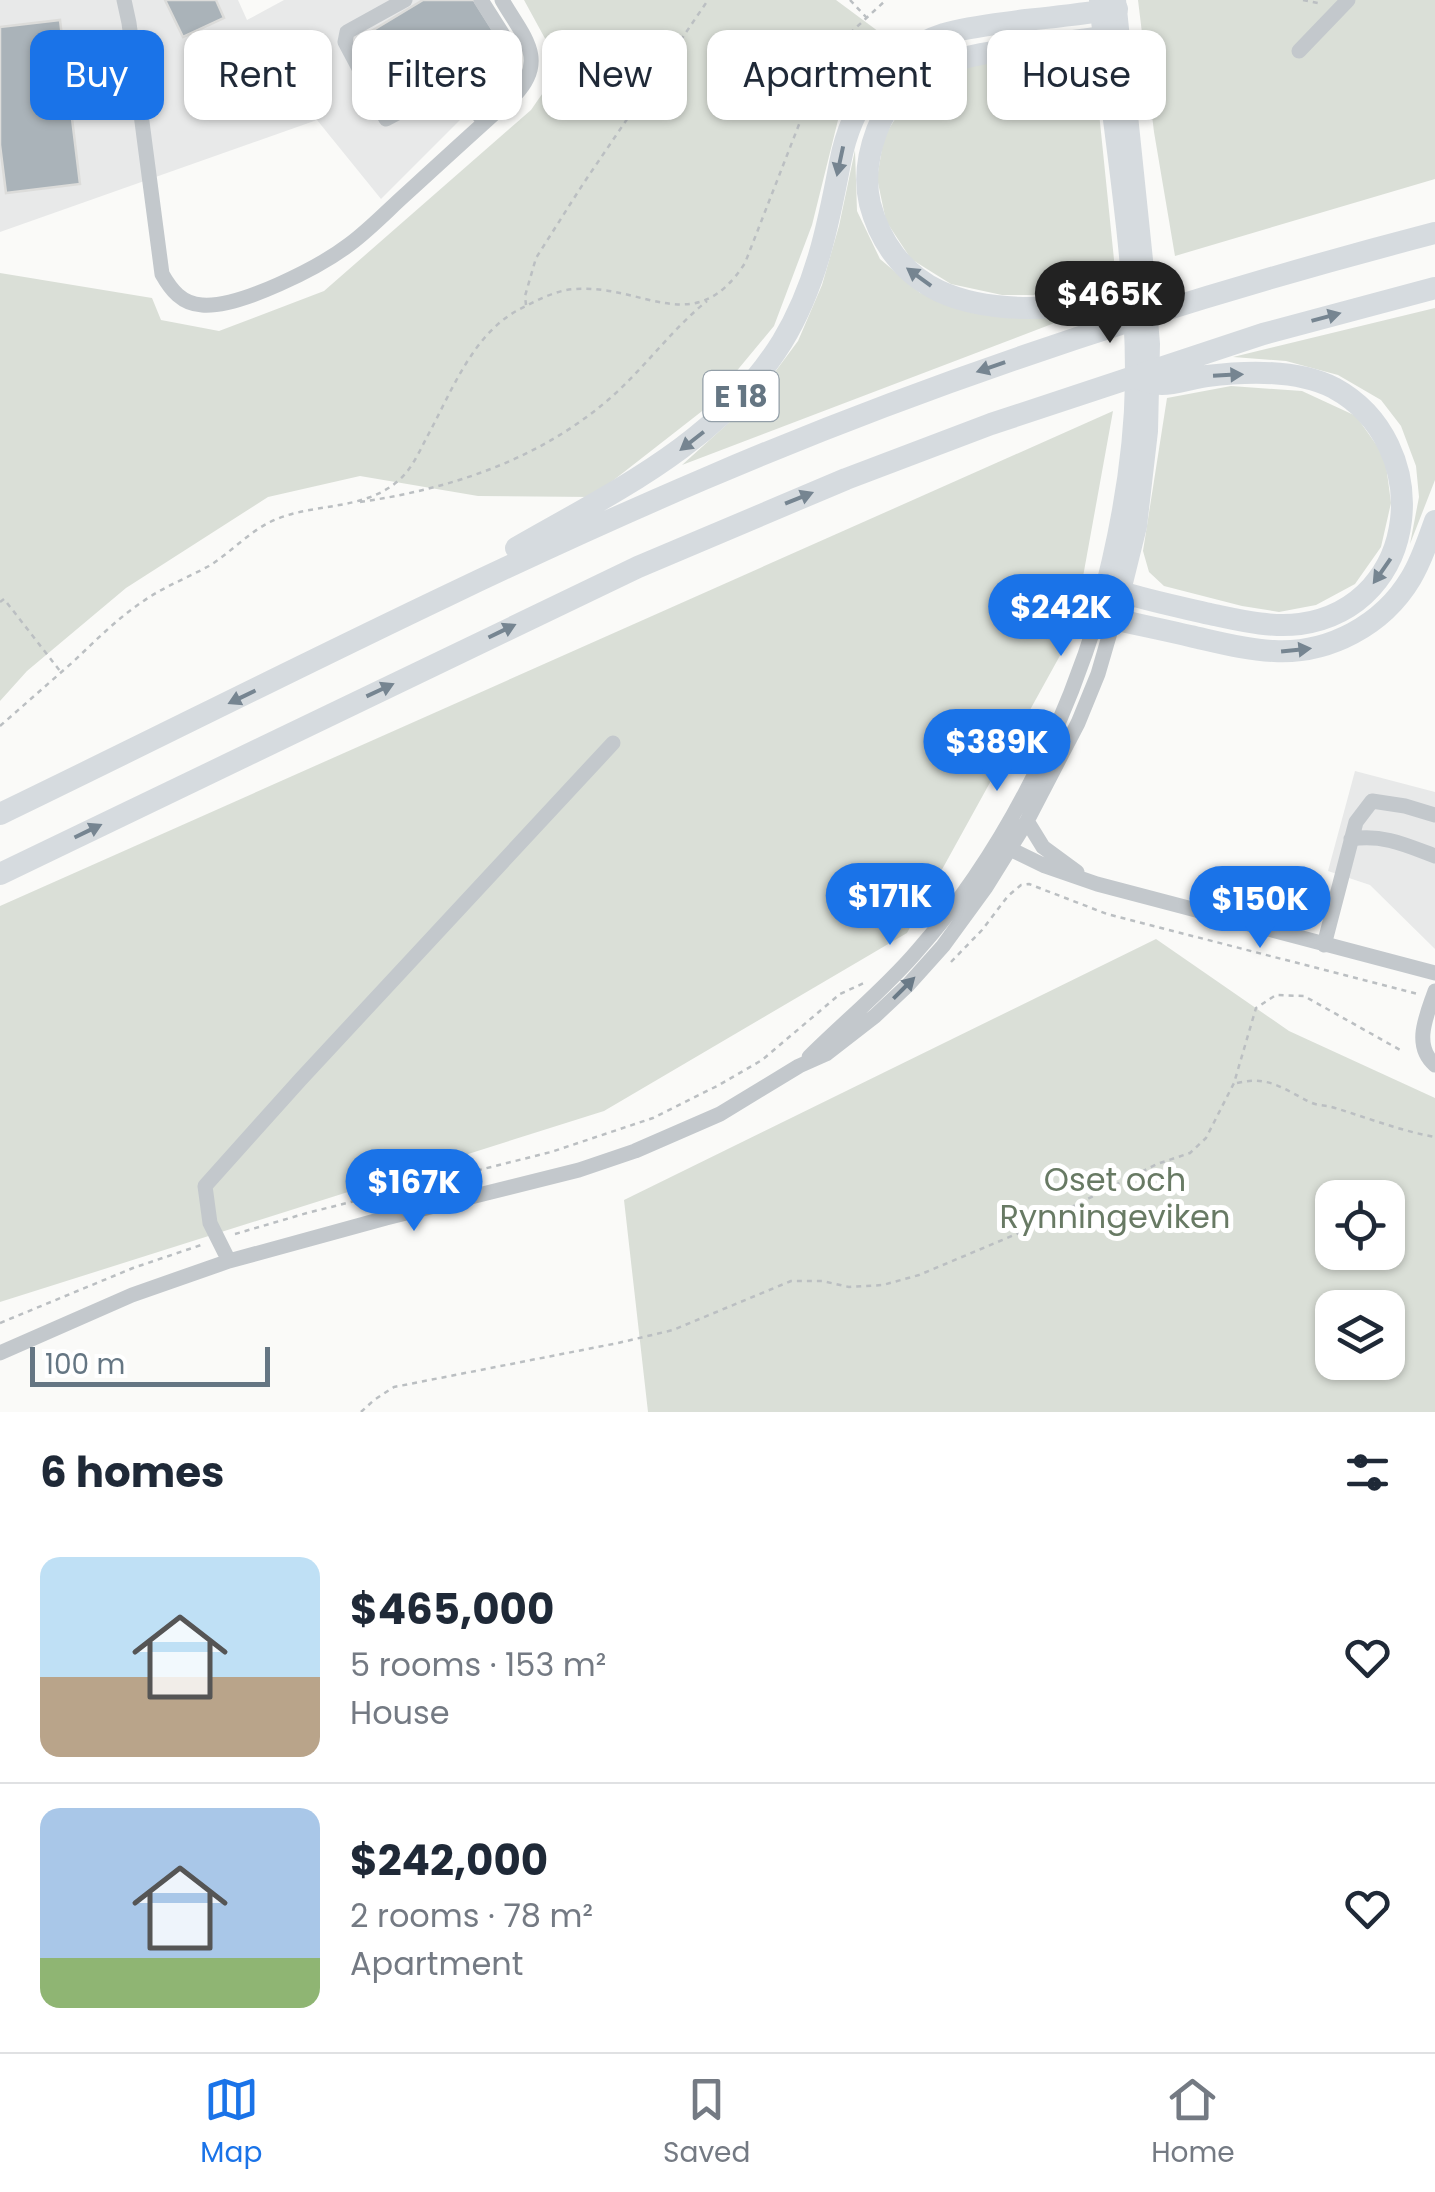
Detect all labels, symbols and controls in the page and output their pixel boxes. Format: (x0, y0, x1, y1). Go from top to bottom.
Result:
chip: Buy (30, 30, 164, 120)
chip: Rent (184, 30, 332, 120)
chip: Filters (352, 30, 522, 120)
chip: New (542, 30, 687, 120)
chip: Apartment (707, 30, 967, 120)
chip: House (987, 30, 1166, 120)
one-way arrow (832, 146, 848, 177)
pin: $465K (1040, 261, 1180, 346)
one-way arrow (906, 268, 932, 287)
text: $465K (1057, 271, 1163, 316)
one-way arrow (1311, 308, 1342, 324)
one-way arrow (976, 360, 1006, 375)
one-way arrow (1213, 367, 1245, 383)
road number: E 18 (704, 371, 778, 421)
one-way arrow (680, 430, 706, 451)
one-way arrow (784, 490, 814, 506)
one-way arrow (1373, 558, 1392, 584)
pin: $242K (991, 574, 1131, 659)
text: $242K (1010, 584, 1112, 629)
one-way arrow (488, 622, 517, 639)
one-way arrow (1281, 641, 1313, 657)
one-way arrow (366, 681, 395, 698)
one-way arrow (227, 688, 256, 705)
pin: $389K (927, 709, 1067, 794)
text: $389K (945, 719, 1049, 764)
one-way arrow (73, 823, 102, 840)
pin: $171K (820, 863, 960, 948)
pin: $150K (1190, 866, 1330, 951)
text: $171K (848, 873, 932, 918)
text: $150K (1211, 876, 1309, 921)
one-way arrow (892, 976, 916, 1000)
pin: $167K (344, 1149, 484, 1234)
park label: Oset och Rynningeviken (1000, 1157, 1230, 1239)
text: $167K (368, 1159, 460, 1204)
map controls (1315, 1180, 1405, 1380)
button: locate (1315, 1180, 1405, 1270)
button: layers (1315, 1290, 1405, 1380)
scale bar (30, 1342, 270, 1386)
text: 100 m (45, 1345, 125, 1384)
text: 6 homes (40, 1443, 225, 1502)
icon: filters (1340, 1445, 1395, 1500)
text: $465,000 (350, 1580, 554, 1639)
icon: home (120, 1597, 240, 1717)
icon: heart (1340, 1630, 1395, 1685)
text: 5 rooms · 153 m² (350, 1642, 606, 1687)
text: House (350, 1690, 450, 1735)
text: $242,000 (350, 1831, 548, 1890)
icon: home (120, 1848, 240, 1968)
icon: heart (1340, 1881, 1395, 1936)
text: 2 rooms · 78 m² (350, 1893, 593, 1938)
text: Apartment (350, 1941, 523, 1986)
tab: Map (200, 2072, 262, 2174)
tab: Saved (663, 2072, 750, 2174)
tab: Home (1151, 2072, 1235, 2174)

